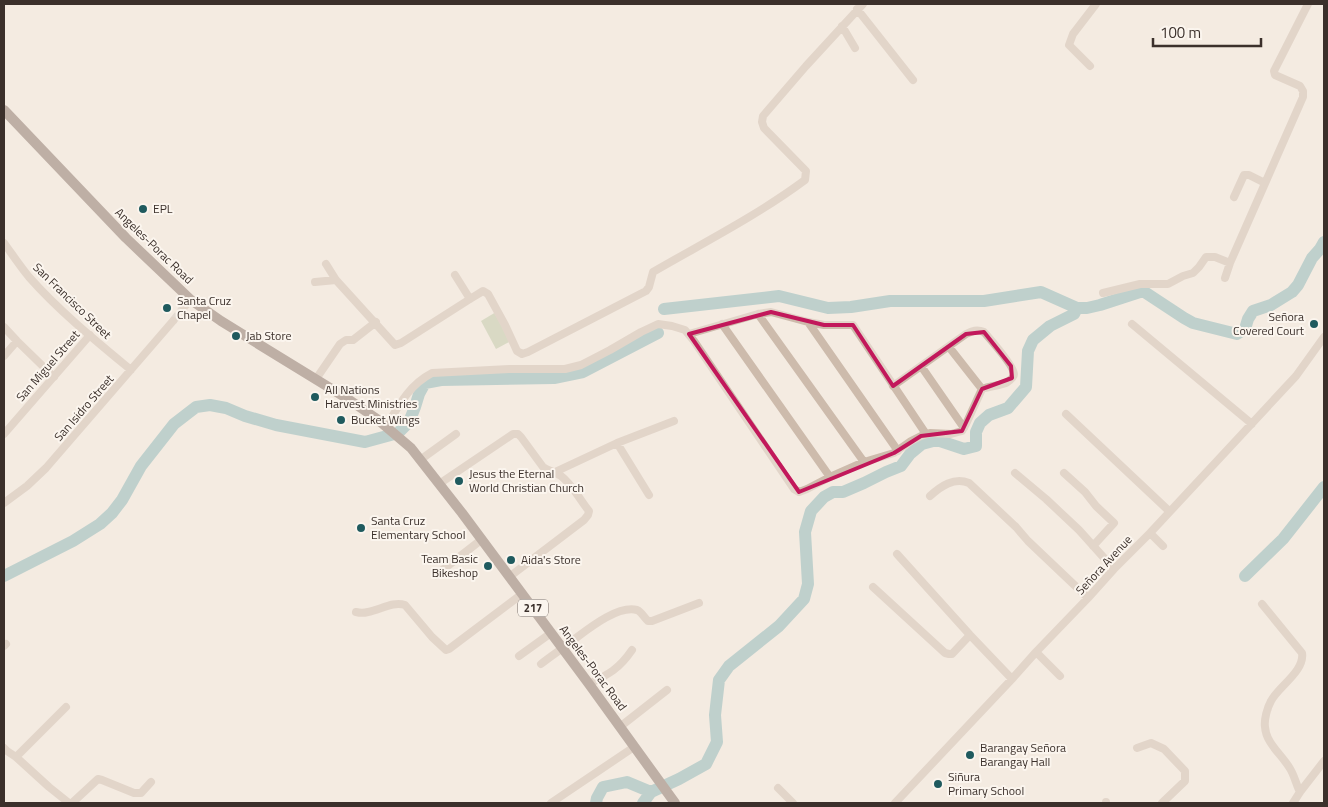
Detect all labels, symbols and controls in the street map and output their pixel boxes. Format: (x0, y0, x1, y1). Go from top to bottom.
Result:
scale bar (1153, 15, 1260, 47)
text: 100 m (1160, 21, 1201, 44)
place label: EPL (153, 199, 173, 218)
street label: Angeles-Porac Road (111, 203, 198, 288)
marker: EPL (137, 203, 149, 215)
street label: San Francisco Street (29, 258, 116, 344)
place label: Santa Cruz Chapel (177, 291, 231, 324)
marker: Santa Cruz Chapel (161, 302, 173, 314)
place label: Señora Covered Court (1233, 307, 1305, 340)
marker: Señora Covered Court (1308, 318, 1320, 330)
street label: San Miguel Street (11, 325, 85, 406)
place label: Jab Store (246, 326, 291, 345)
marker: Jab Store (230, 330, 242, 342)
street label: San Isidro Street (49, 370, 119, 445)
place label: All Nations Harvest Ministries (325, 380, 418, 413)
marker: All Nations Harvest Ministries (309, 391, 321, 403)
place label: Bucket Wings (351, 410, 420, 429)
marker: Bucket Wings (335, 414, 347, 426)
place label: Jesus the Eternal World Christian Church (469, 464, 584, 497)
marker: Jesus the Eternal World Christian Church (453, 475, 465, 487)
place label: Santa Cruz Elementary School (371, 511, 465, 544)
marker: Santa Cruz Elementary School (355, 522, 367, 534)
street label: Señora Avenue (1071, 531, 1136, 599)
place label: Team Basic Bikeshop (421, 549, 478, 582)
place label: Aida's Store (521, 550, 581, 569)
marker: Aida's Store (505, 554, 517, 566)
marker: Team Basic Bikeshop (482, 560, 494, 572)
road number: 217 (518, 600, 548, 616)
street label: Angeles-Porac Road (555, 621, 632, 714)
place label: Barangay Señora Barangay Hall (980, 738, 1066, 771)
marker: Barangay Señora Barangay Hall (964, 749, 976, 761)
place label: Siñura Primary School (948, 767, 1024, 800)
marker: Siñura Primary School (932, 778, 944, 790)

